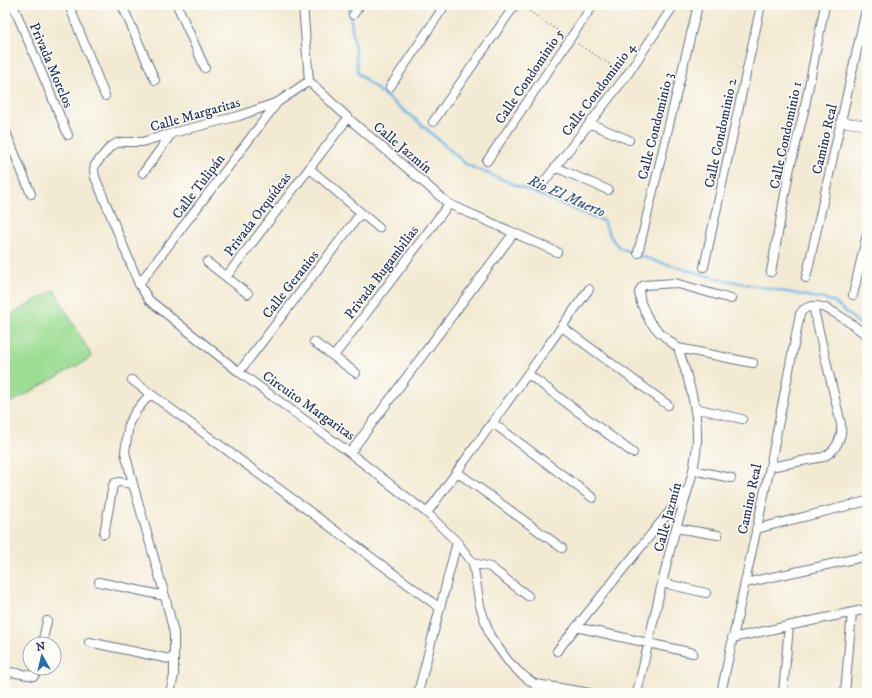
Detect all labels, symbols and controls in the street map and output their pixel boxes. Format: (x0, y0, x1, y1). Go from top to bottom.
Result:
street label: Privada Morelos (25, 20, 77, 111)
street label: Calle Condominio 5 (491, 25, 568, 128)
street label: Calle Condominio 4 (558, 39, 640, 140)
street label: Calle Condominio 3 (634, 71, 678, 182)
street label: Calle Condominio 2 (701, 77, 741, 190)
street label: Calle Condominio 1 (766, 80, 806, 191)
street label: Calle Margaritas (148, 93, 243, 136)
street label: Camino Real (808, 102, 842, 176)
street label: Calle Jazmín (369, 118, 436, 178)
street label: Calle Tulipán (168, 150, 230, 223)
street label: Privada Orquídeas (220, 169, 296, 260)
water label: Rio El Muerto (524, 171, 609, 222)
street label: Privada Bugambilias (341, 222, 423, 323)
street label: Calle Geranios (259, 247, 323, 322)
street label: Circuito Margaritas (259, 367, 359, 445)
street label: Camino Real (734, 462, 766, 536)
street label: Calle Jazmín (650, 480, 686, 554)
north arrow (22, 636, 62, 676)
text: N (35, 640, 46, 655)

